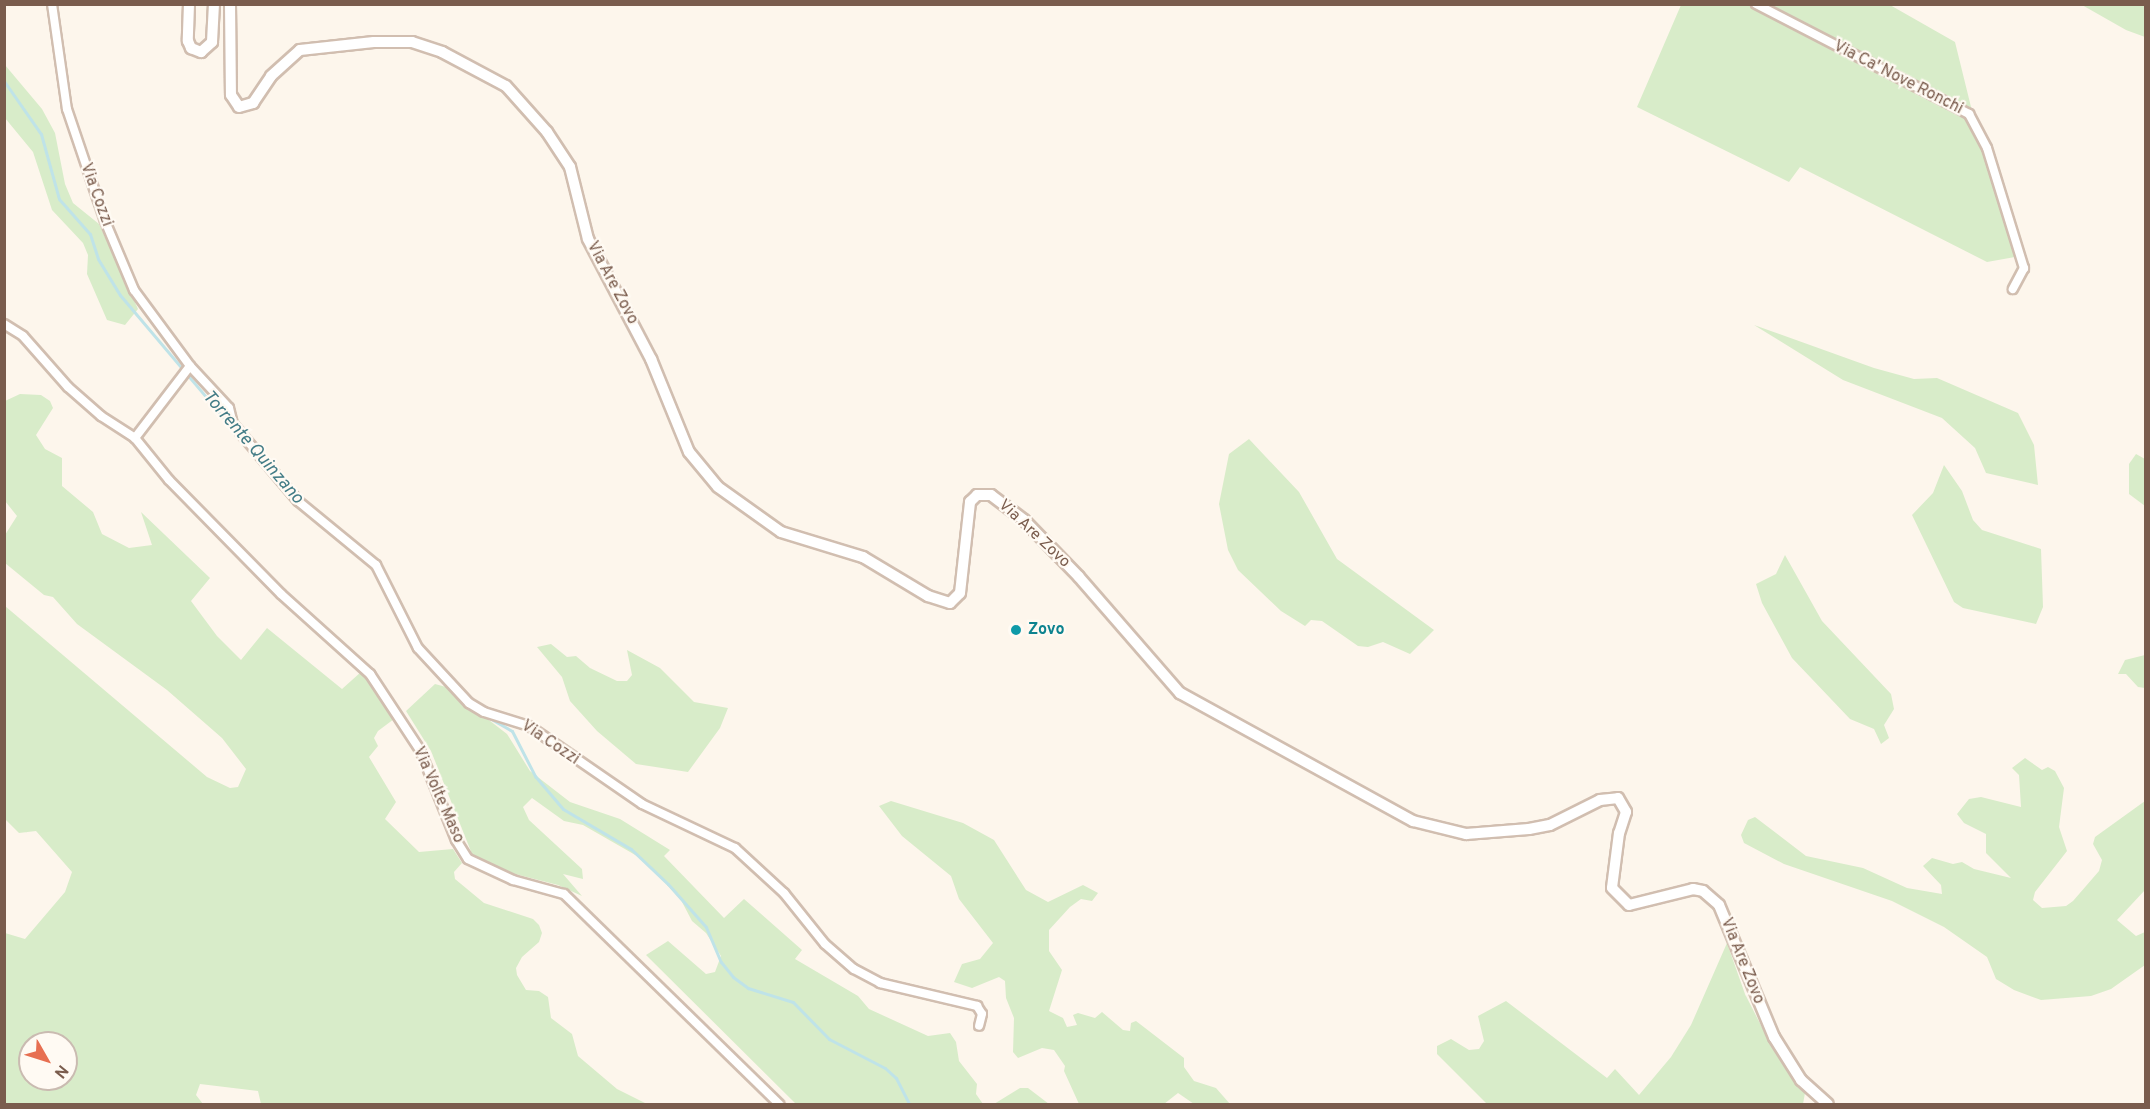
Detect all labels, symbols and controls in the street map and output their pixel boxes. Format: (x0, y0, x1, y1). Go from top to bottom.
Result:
street label: Via Ca' Nove Ronchi (1830, 37, 1966, 119)
street label: Via Cozzi (76, 161, 116, 229)
street label: Via Are Zovo (582, 238, 642, 328)
water label: Torrente Quinzano (197, 387, 307, 509)
street label: Via Are Zovo (994, 496, 1074, 572)
place label: Zovo (1028, 620, 1065, 640)
marker: Zovo (1009, 623, 1023, 637)
street label: Via Cozzi (517, 717, 583, 769)
street label: Via Volte Maso (408, 744, 468, 846)
street label: Via Are Zovo (1716, 915, 1768, 1007)
north arrow (18, 1031, 78, 1091)
text: N (49, 1060, 72, 1082)

